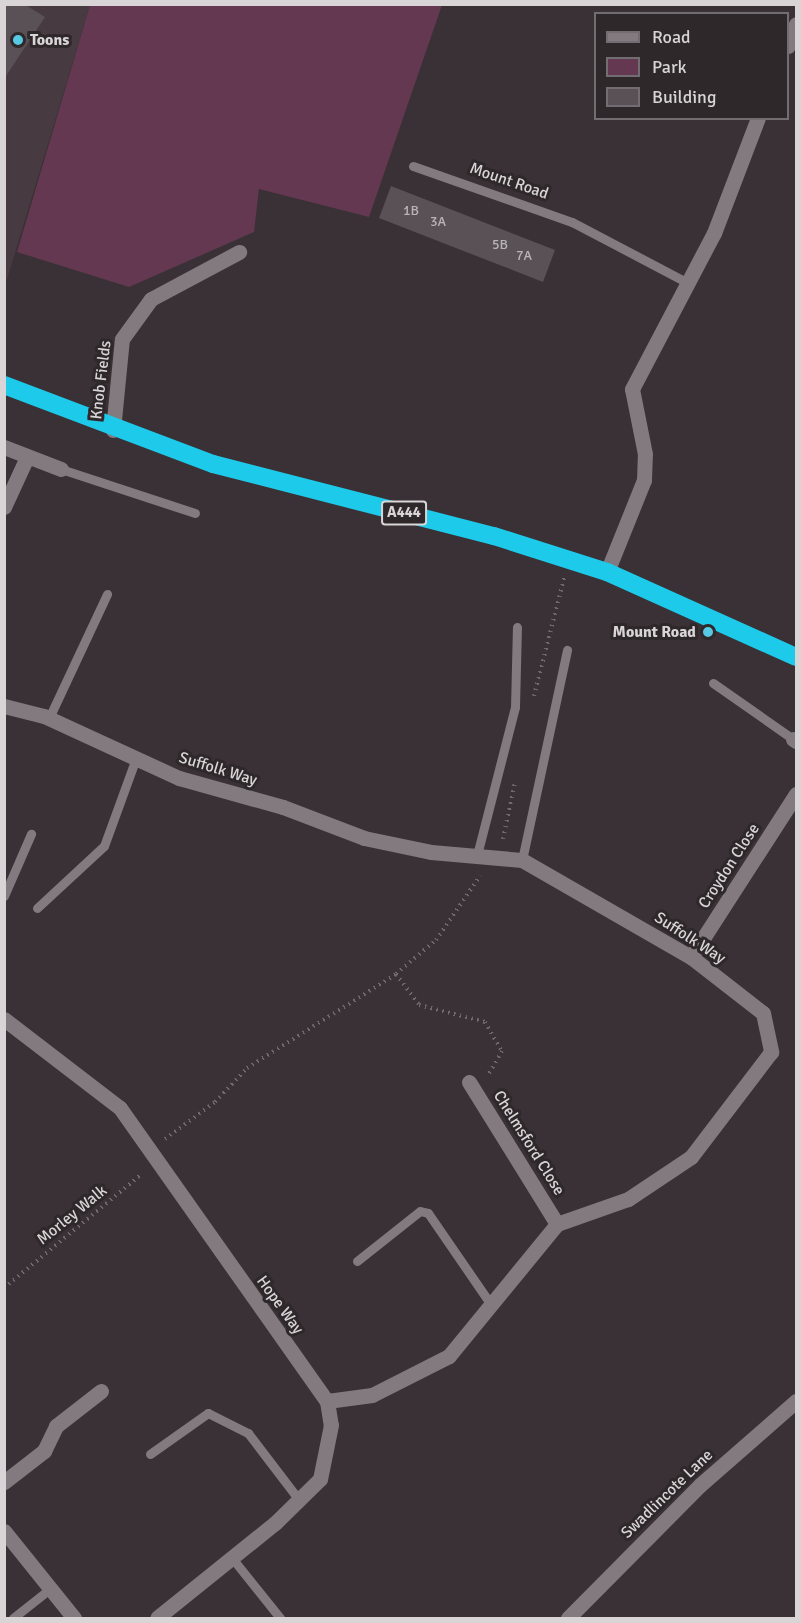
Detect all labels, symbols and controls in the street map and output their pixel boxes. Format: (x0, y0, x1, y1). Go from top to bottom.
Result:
legend (594, 12, 789, 120)
text: Road (652, 26, 691, 48)
place label: Toons (30, 30, 69, 50)
marker: Toons (11, 33, 25, 47)
text: Park (652, 56, 687, 78)
text: Building (652, 86, 716, 108)
street label: Mount Road (467, 159, 551, 203)
house number: 1B (403, 203, 419, 219)
house number: 3A (430, 214, 446, 230)
house number: 5B (492, 237, 508, 253)
house number: 7A (516, 248, 532, 264)
street label: Knob Fields (87, 339, 115, 421)
road number: A444 (380, 501, 428, 525)
place label: Mount Road (613, 622, 696, 642)
marker: Mount Road (701, 625, 715, 639)
street label: Suffolk Way (177, 748, 259, 790)
street label: Croydon Close (694, 820, 764, 912)
street label: Suffolk Way (651, 908, 729, 968)
street label: Chelmsford Close (489, 1087, 569, 1199)
street label: Morley Walk (33, 1181, 111, 1249)
street label: Hope Way (252, 1272, 308, 1338)
street label: Swadlincote Lane (617, 1445, 717, 1543)

